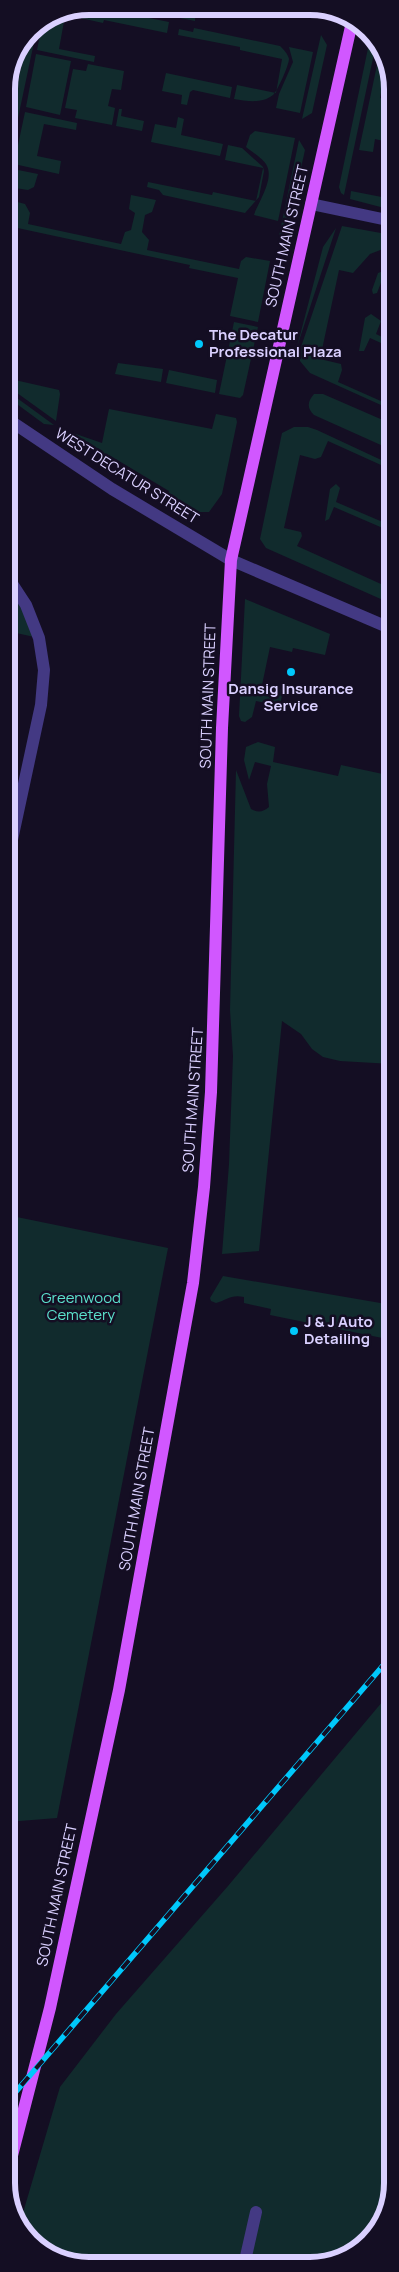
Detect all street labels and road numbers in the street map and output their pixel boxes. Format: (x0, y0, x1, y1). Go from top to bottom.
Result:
street label: SOUTH MAIN STREET (260, 163, 313, 309)
street label: WEST DECATUR STREET (51, 423, 203, 528)
street label: SOUTH MAIN STREET (194, 623, 221, 769)
street label: SOUTH MAIN STREET (177, 1027, 208, 1173)
street label: SOUTH MAIN STREET (114, 1425, 159, 1572)
street label: SOUTH MAIN STREET (31, 1822, 82, 1968)

